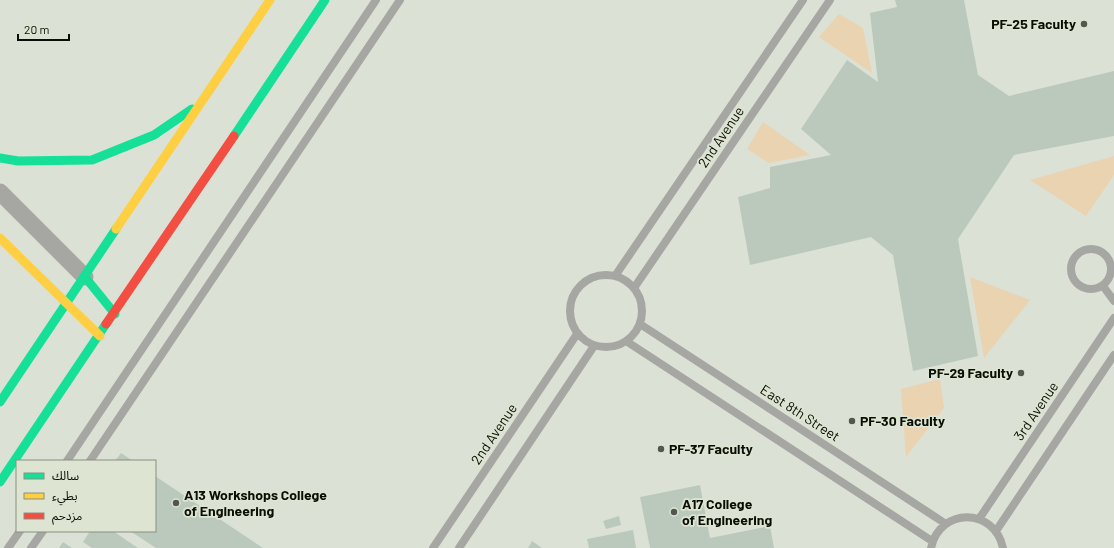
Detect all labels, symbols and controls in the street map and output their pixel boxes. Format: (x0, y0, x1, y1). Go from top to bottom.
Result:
place label: PF-25 Faculty (991, 15, 1076, 32)
scale bar (18, 16, 69, 42)
marker: PF-25 Faculty (1079, 19, 1089, 29)
text: 20 m (24, 22, 50, 36)
street label: 2nd Avenue (694, 103, 747, 170)
place label: PF-29 Faculty (928, 364, 1013, 381)
marker: PF-29 Faculty (1016, 368, 1026, 378)
street label: 3rd Avenue (1010, 378, 1061, 443)
street label: East 8th Street (757, 381, 843, 445)
street label: 2nd Avenue (467, 400, 520, 467)
place label: PF-30 Faculty (860, 412, 945, 429)
marker: PF-30 Faculty (847, 416, 857, 426)
place label: PF-37 Faculty (669, 440, 753, 457)
marker: PF-37 Faculty (656, 444, 666, 454)
legend (16, 460, 156, 532)
text: سالك (52, 468, 79, 482)
place label: A13 Workshops College of Engineering (184, 486, 327, 519)
text: بطيء (52, 488, 78, 506)
place label: A17 College of Engineering (682, 495, 773, 528)
marker: A13 Workshops College of Engineering (171, 498, 181, 508)
marker: A17 College of Engineering (669, 507, 679, 517)
text: مزدحم (52, 508, 82, 525)

